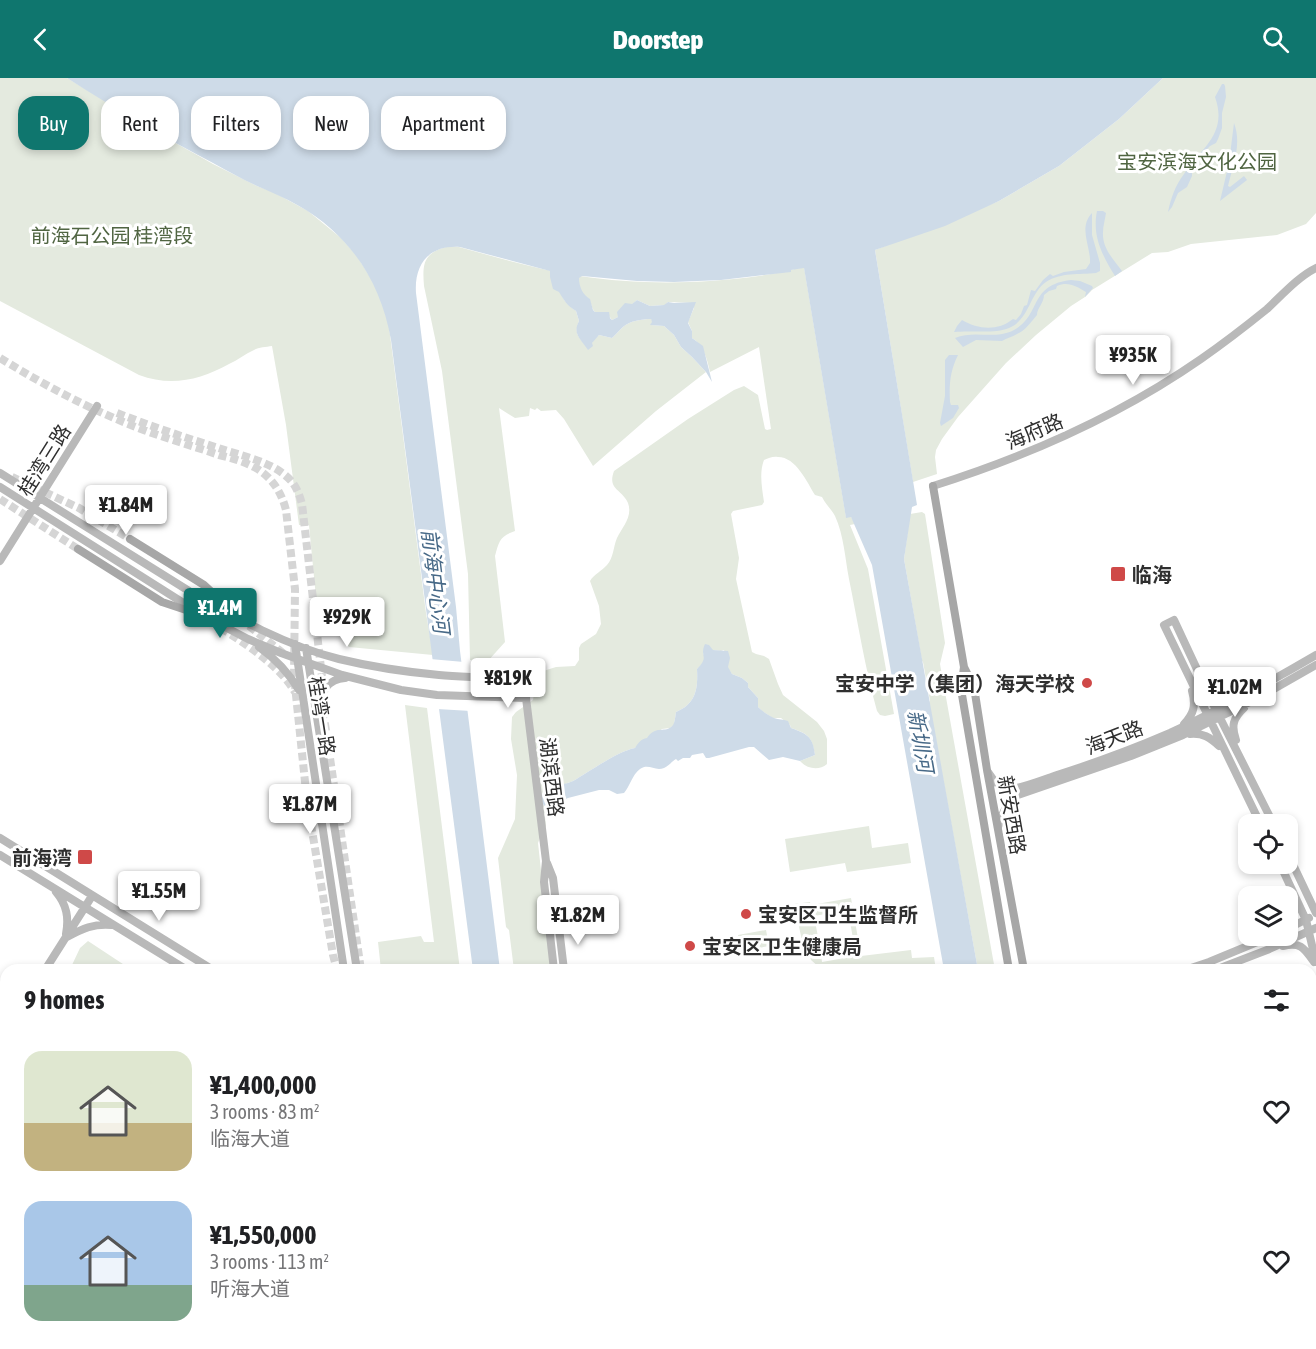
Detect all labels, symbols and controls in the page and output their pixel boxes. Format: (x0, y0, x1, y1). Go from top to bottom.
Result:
icon: back (24, 23, 57, 56)
icon: search (1259, 23, 1292, 56)
text: Doorstep (613, 24, 703, 55)
chip: Buy (18, 96, 89, 150)
chip: Rent (101, 96, 179, 150)
chip: Filters (191, 96, 281, 150)
chip: New (293, 96, 369, 150)
chip: Apartment (381, 96, 506, 150)
park label: 宝安滨海文化公园 (1117, 150, 1277, 173)
park label: 前海石公园 桂湾段 (31, 224, 193, 247)
pin: ¥935K (1091, 335, 1175, 386)
text: ¥935K (1110, 343, 1156, 366)
street label: 海府路 (1002, 409, 1066, 453)
street label: 桂湾三路 (13, 420, 75, 500)
pin: ¥1.84M (77, 485, 175, 536)
text: ¥1.84M (99, 493, 153, 516)
water label: 前海中心河 (418, 527, 455, 639)
place label: 临海 (1132, 563, 1172, 586)
marker: 临海 (1109, 565, 1127, 583)
pin: ¥1.4M (178, 588, 262, 639)
text: ¥1.4M (198, 596, 242, 619)
pin: ¥929K (305, 597, 389, 648)
text: ¥929K (324, 605, 370, 628)
pin: ¥819K (466, 658, 550, 709)
text: ¥819K (485, 666, 531, 689)
pin: ¥1.02M (1186, 667, 1284, 718)
place label: 宝安中学（集团）海天学校 (835, 672, 1075, 695)
street label: 桂湾一路 (304, 675, 340, 757)
text: ¥1.02M (1208, 675, 1262, 698)
marker: 宝安中学（集团）海天学校 (1080, 676, 1094, 690)
water label: 新圳河 (904, 708, 939, 778)
street label: 海天路 (1082, 716, 1146, 758)
street label: 湖滨西路 (536, 736, 568, 818)
street label: 新安西路 (994, 774, 1030, 856)
pin: ¥1.87M (261, 784, 359, 835)
text: ¥1.87M (283, 792, 337, 815)
map controls (1238, 814, 1298, 946)
button: locate (1238, 814, 1298, 874)
place label: 前海湾 (12, 846, 72, 869)
marker: 前海湾 (76, 848, 94, 866)
pin: ¥1.55M (110, 871, 208, 922)
text: ¥1.55M (132, 879, 186, 902)
button: layers (1238, 886, 1298, 946)
pin: ¥1.82M (529, 895, 627, 946)
text: ¥1.82M (551, 903, 605, 926)
place label: 宝安区卫生监督所 (758, 903, 918, 926)
marker: 宝安区卫生监督所 (739, 907, 753, 921)
place label: 宝安区卫生健康局 (702, 935, 862, 958)
marker: 宝安区卫生健康局 (683, 939, 697, 953)
icon: filters (1260, 984, 1293, 1017)
text: 9 homes (24, 985, 104, 1015)
text: ¥1,400,000 (210, 1070, 316, 1100)
icon: home (72, 1075, 144, 1147)
icon: heart (1260, 1095, 1293, 1128)
text: 3 rooms · 83 m² (210, 1100, 320, 1123)
text: 临海大道 (210, 1127, 290, 1150)
text: ¥1,550,000 (210, 1220, 316, 1250)
icon: home (72, 1225, 144, 1297)
icon: heart (1260, 1245, 1293, 1278)
text: 3 rooms · 113 m² (210, 1250, 329, 1273)
text: 听海大道 (210, 1277, 290, 1300)

